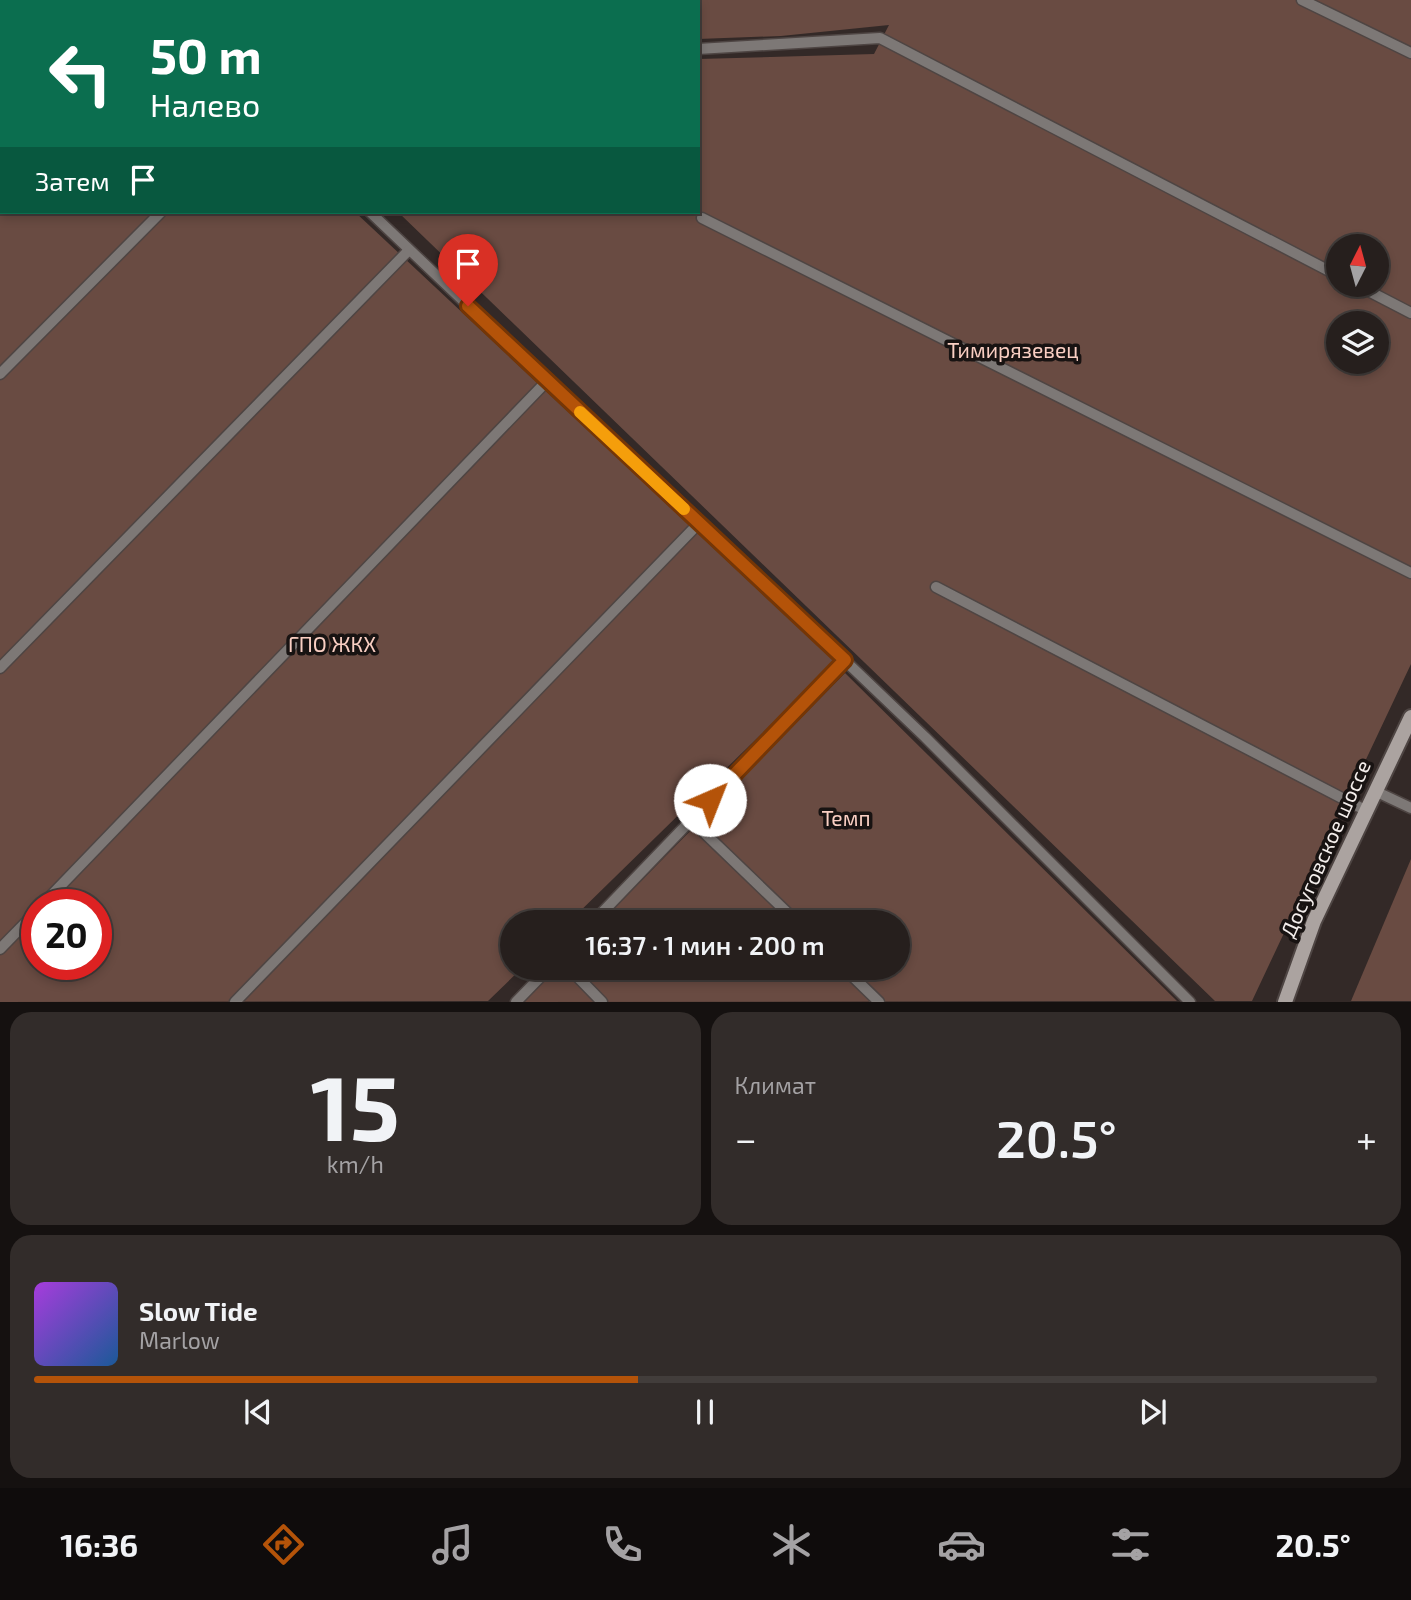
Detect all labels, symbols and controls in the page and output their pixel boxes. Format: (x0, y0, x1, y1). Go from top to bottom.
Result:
text: 50 m (150, 25, 262, 84)
icon: left (35, 28, 126, 119)
text: Налево (150, 85, 260, 123)
icon: arrive (124, 161, 162, 199)
text: Затем (35, 165, 110, 196)
pin (438, 234, 498, 306)
north arrow (1326, 234, 1390, 298)
map controls (1326, 234, 1389, 374)
icon: arrive (449, 245, 487, 283)
button: layers (1326, 311, 1389, 374)
park label: Тимирязевец (947, 337, 1079, 362)
park label: ГПО ЖКХ (288, 631, 376, 656)
street label: Досуговское шоссе (1274, 756, 1376, 941)
position arrow (673, 763, 747, 837)
park label: Темп (822, 805, 871, 830)
speed limit sign: 20 (21, 889, 112, 980)
text: 16:37 · 1 мин · 200 m (585, 929, 825, 960)
text: 15 (310, 1050, 400, 1159)
text: Климат (735, 1071, 816, 1099)
text: 20.5° (996, 1106, 1117, 1168)
text: − (735, 1115, 757, 1161)
text: + (1356, 1115, 1377, 1161)
text: km/h (327, 1150, 384, 1178)
text: Slow Tide (139, 1295, 258, 1326)
text: Marlow (139, 1326, 220, 1354)
icon: previous (239, 1393, 277, 1431)
icon: pause (686, 1393, 724, 1431)
icon: next (1134, 1393, 1172, 1431)
icon: directions (259, 1520, 308, 1569)
icon: music (428, 1520, 477, 1569)
icon: phone (598, 1520, 647, 1569)
icon: climate (767, 1520, 816, 1569)
icon: car (937, 1520, 986, 1569)
icon: filters (1106, 1520, 1155, 1569)
text: 16:36 (60, 1525, 138, 1563)
text: 20.5° (1275, 1525, 1351, 1563)

